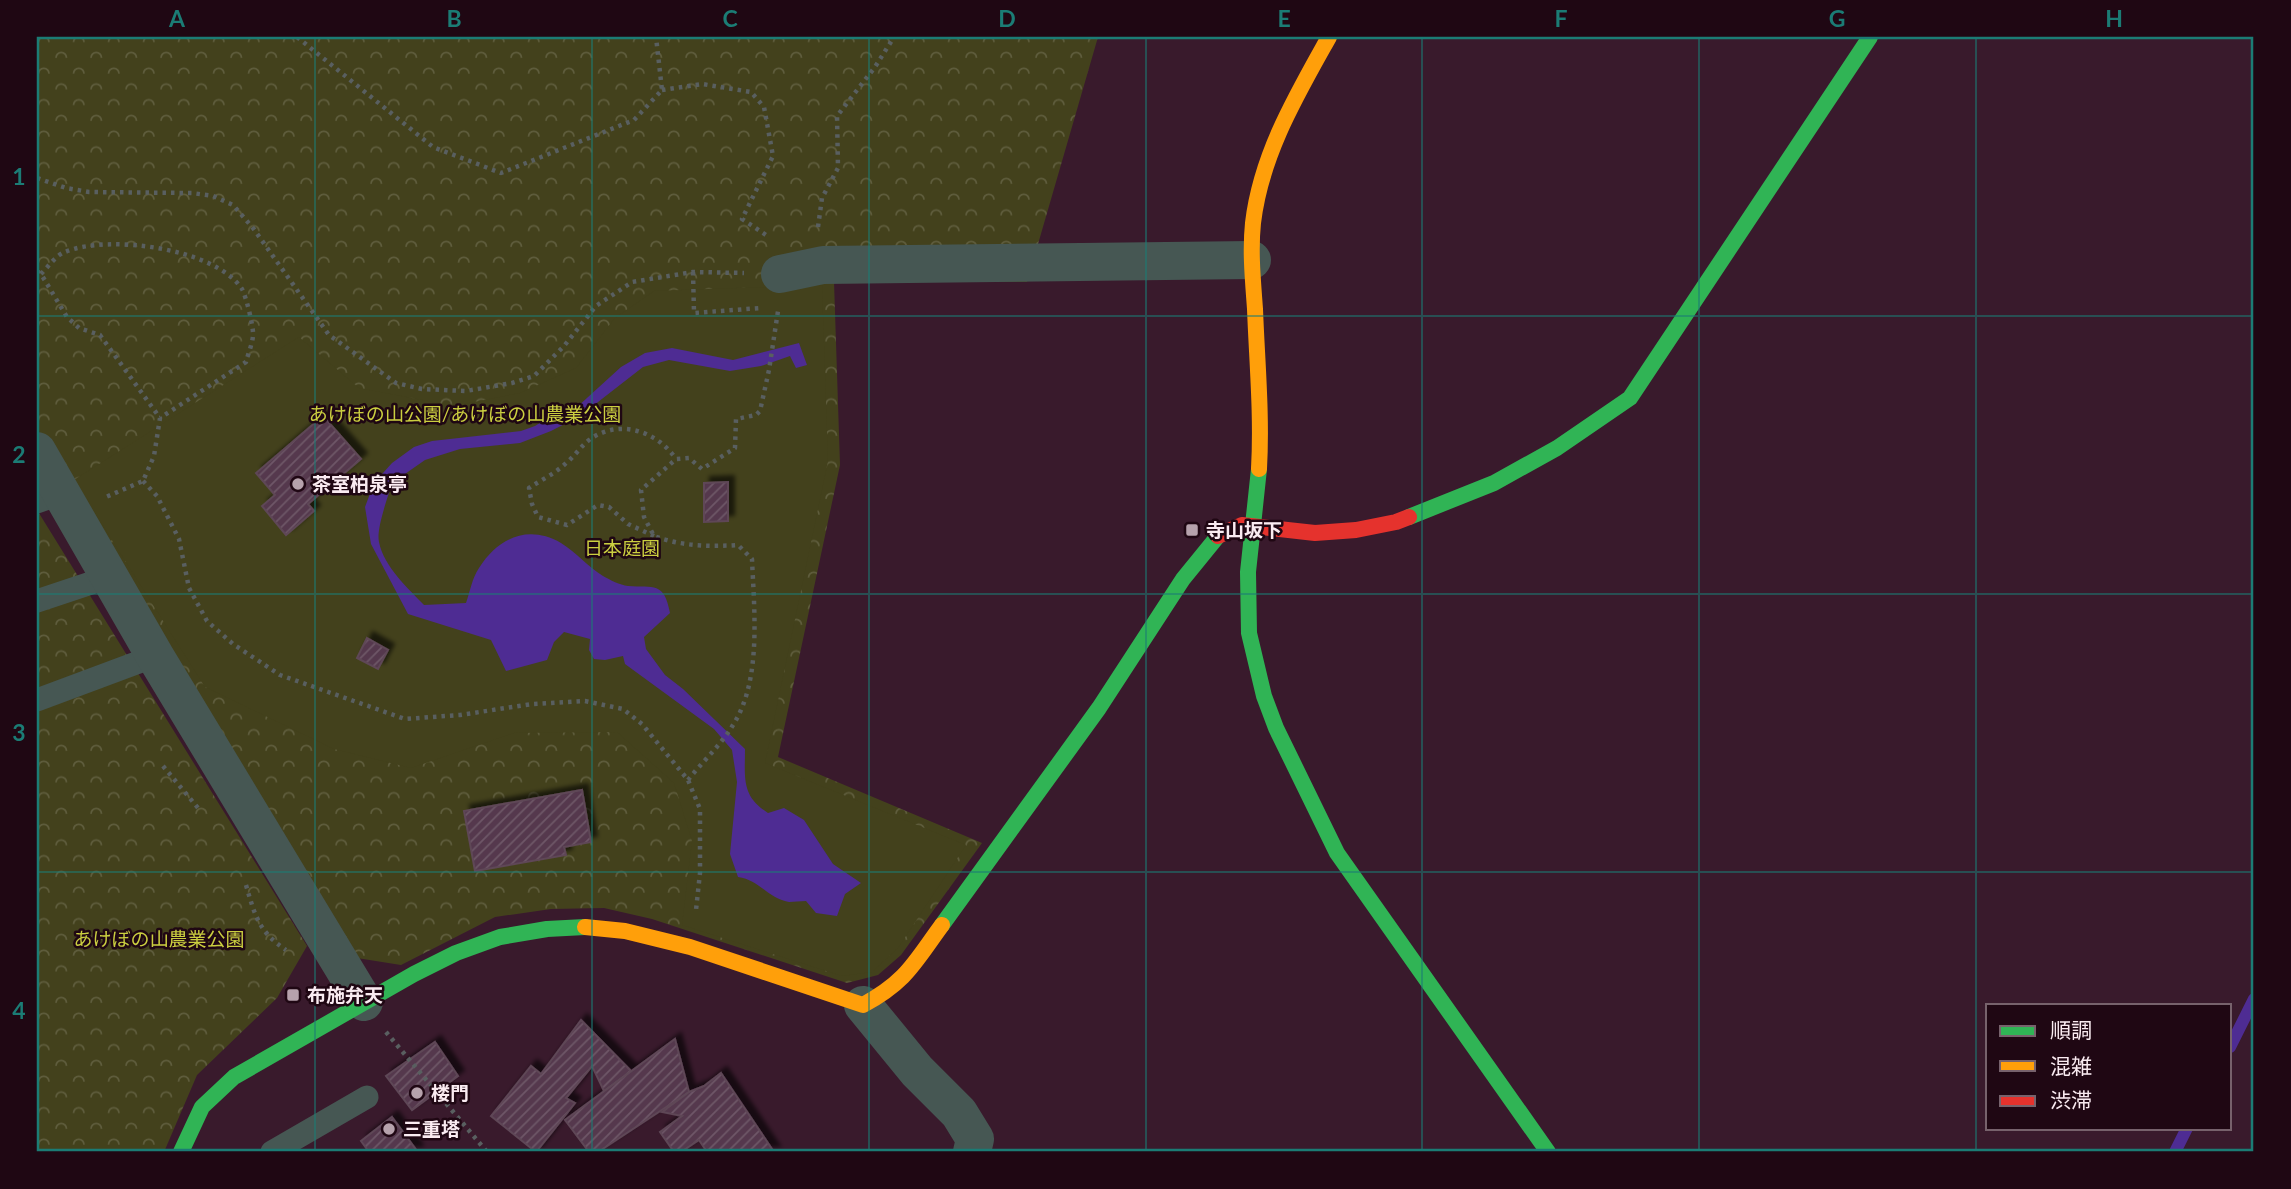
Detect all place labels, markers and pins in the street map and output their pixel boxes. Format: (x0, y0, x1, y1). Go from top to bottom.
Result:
place label: 茶室柏泉亭 (312, 472, 407, 495)
marker: 茶室柏泉亭 (290, 476, 306, 492)
place label: 寺山坂下 (1206, 518, 1282, 541)
marker: 寺山坂下 (1184, 522, 1200, 538)
place label: 布施弁天 (307, 983, 383, 1006)
marker: 布施弁天 (285, 987, 301, 1003)
place label: 楼門 (431, 1081, 469, 1104)
marker: 楼門 (409, 1085, 425, 1101)
place label: 三重塔 (403, 1117, 460, 1140)
marker: 三重塔 (381, 1121, 397, 1137)

